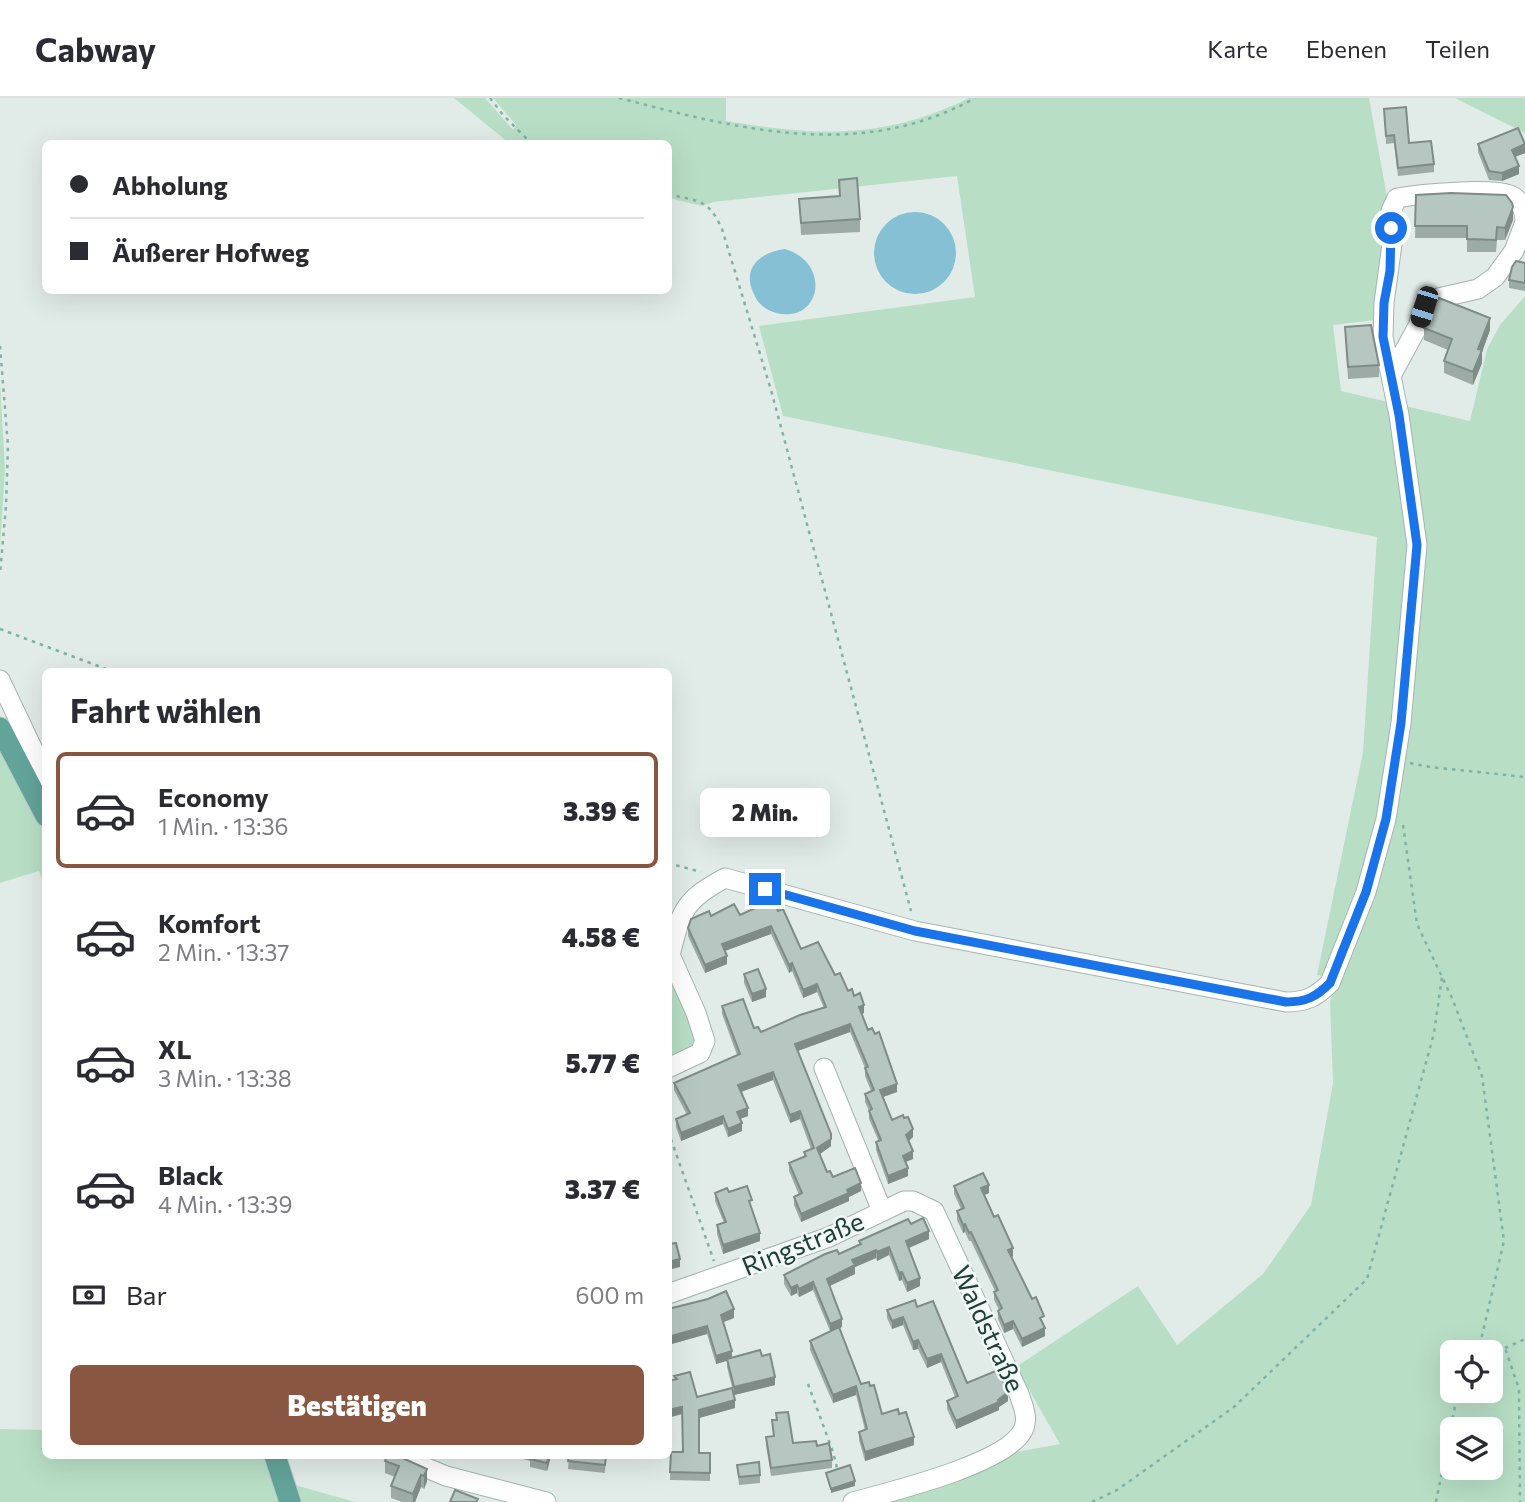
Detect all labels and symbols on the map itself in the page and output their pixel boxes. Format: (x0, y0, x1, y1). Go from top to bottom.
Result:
route start (1375, 212, 1407, 244)
car (1408, 284, 1441, 330)
callout: 2 Min. (700, 788, 830, 836)
route end (749, 873, 781, 905)
street label: Ringstraße (737, 1204, 868, 1281)
street label: Waldstraße (947, 1260, 1032, 1397)

